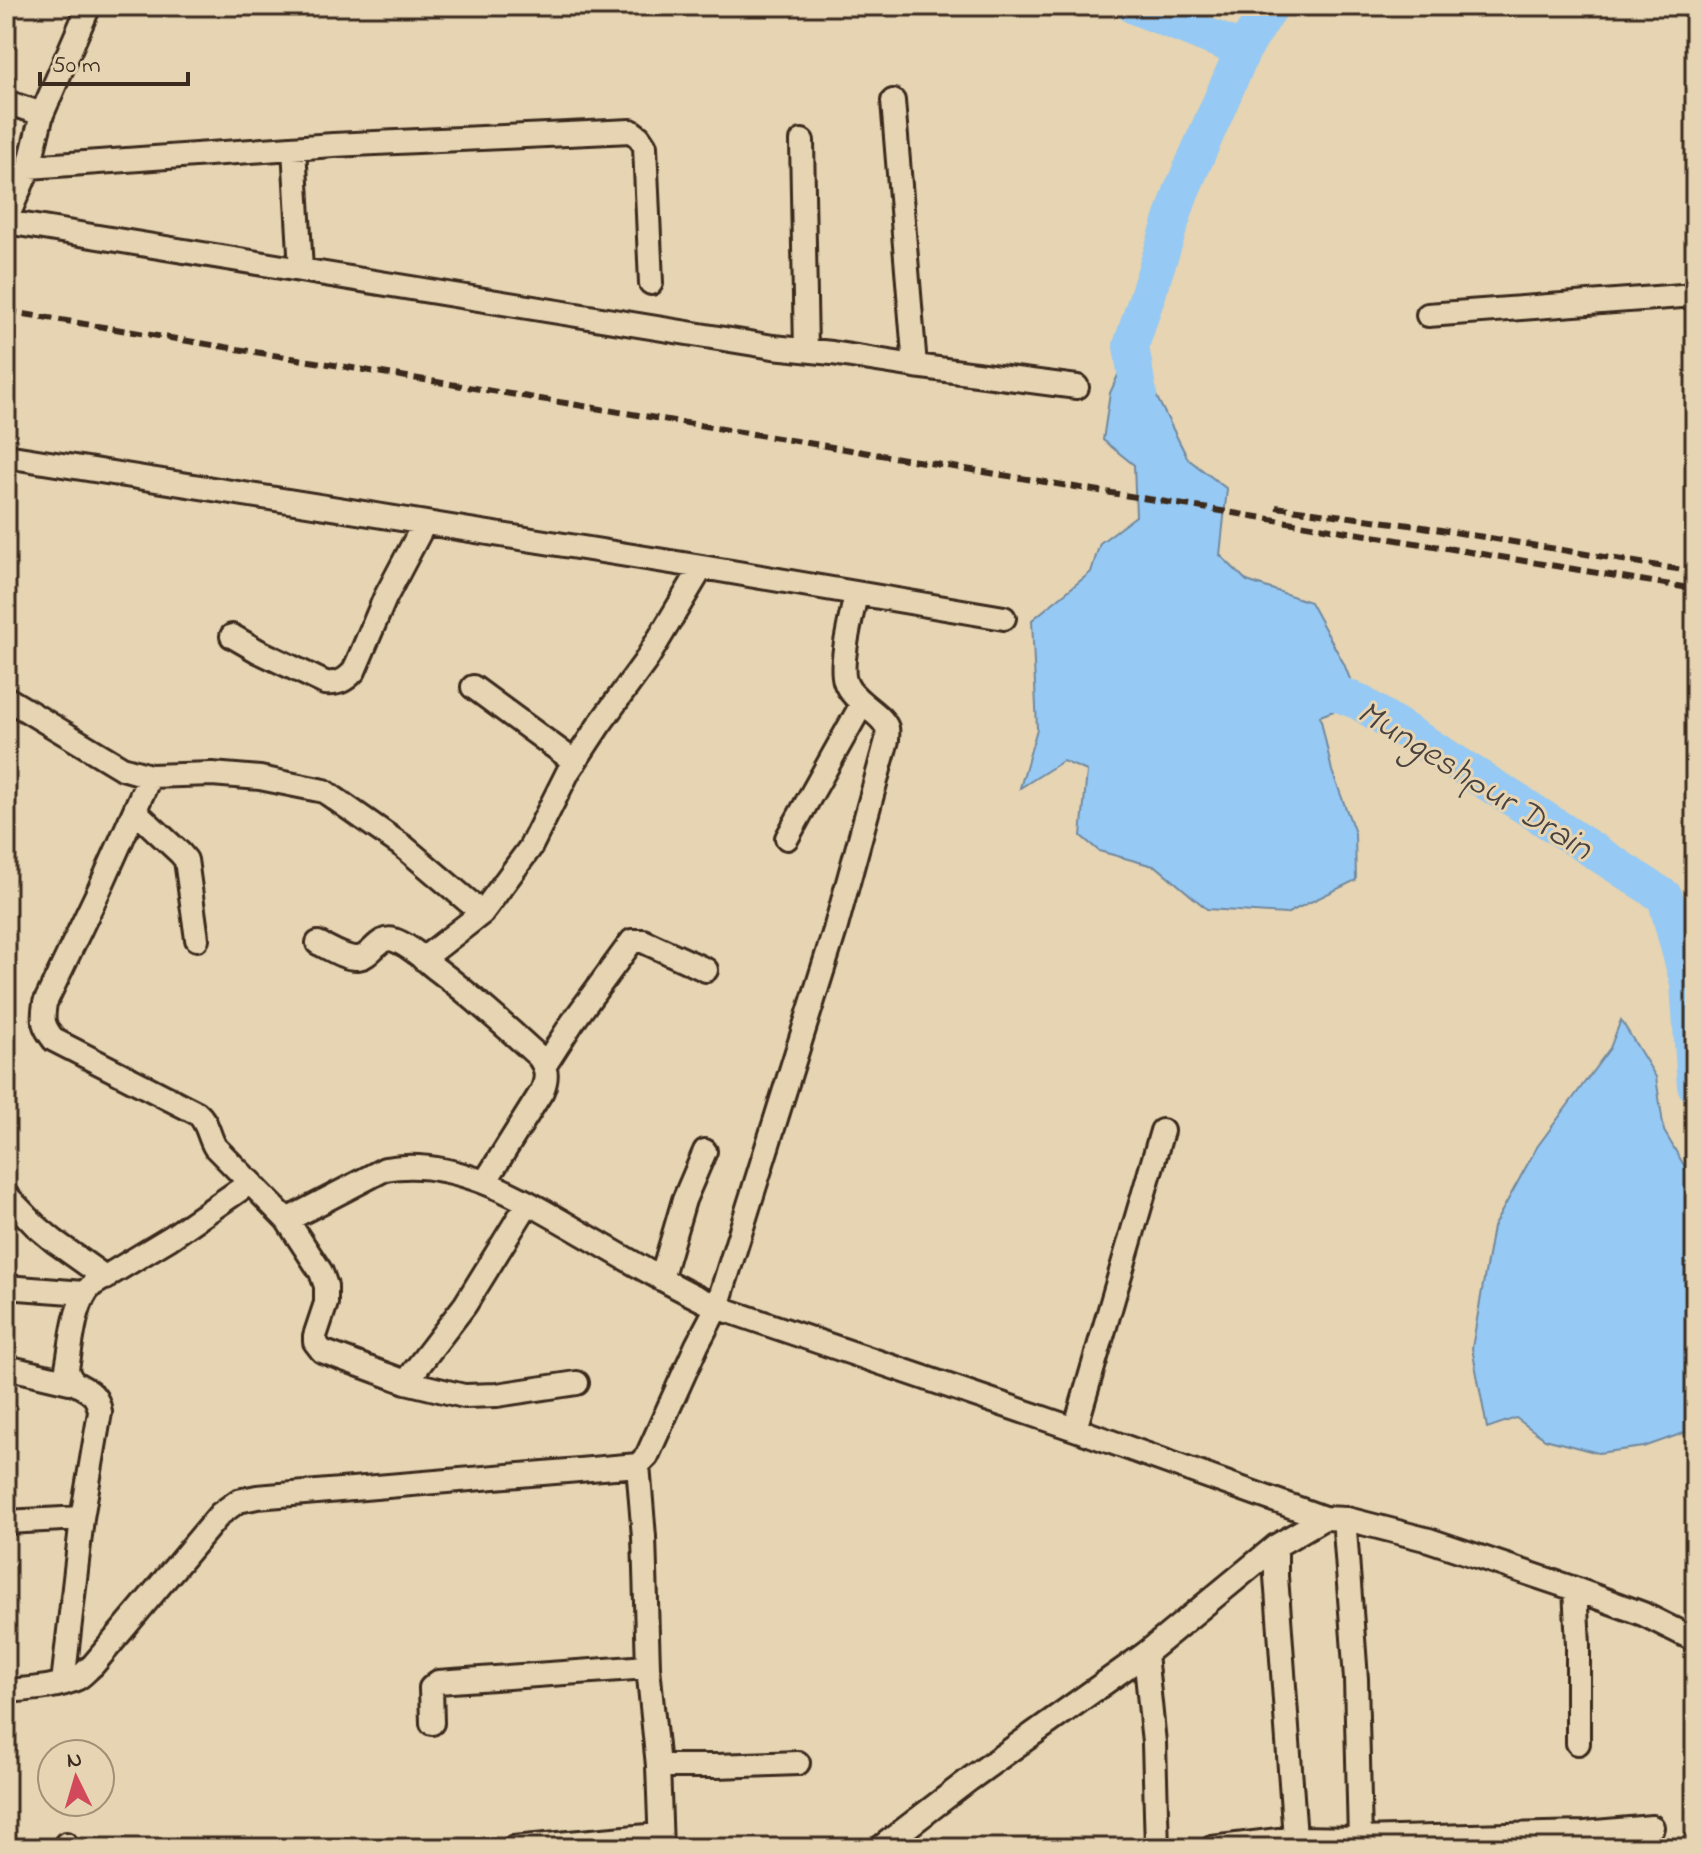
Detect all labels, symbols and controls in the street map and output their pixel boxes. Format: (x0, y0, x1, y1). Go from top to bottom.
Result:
scale bar (40, 36, 188, 86)
text: 50 m (52, 49, 101, 84)
water label: Mungeshpur Drain (1345, 688, 1603, 876)
north arrow (36, 1738, 116, 1818)
text: N (66, 1744, 83, 1778)

